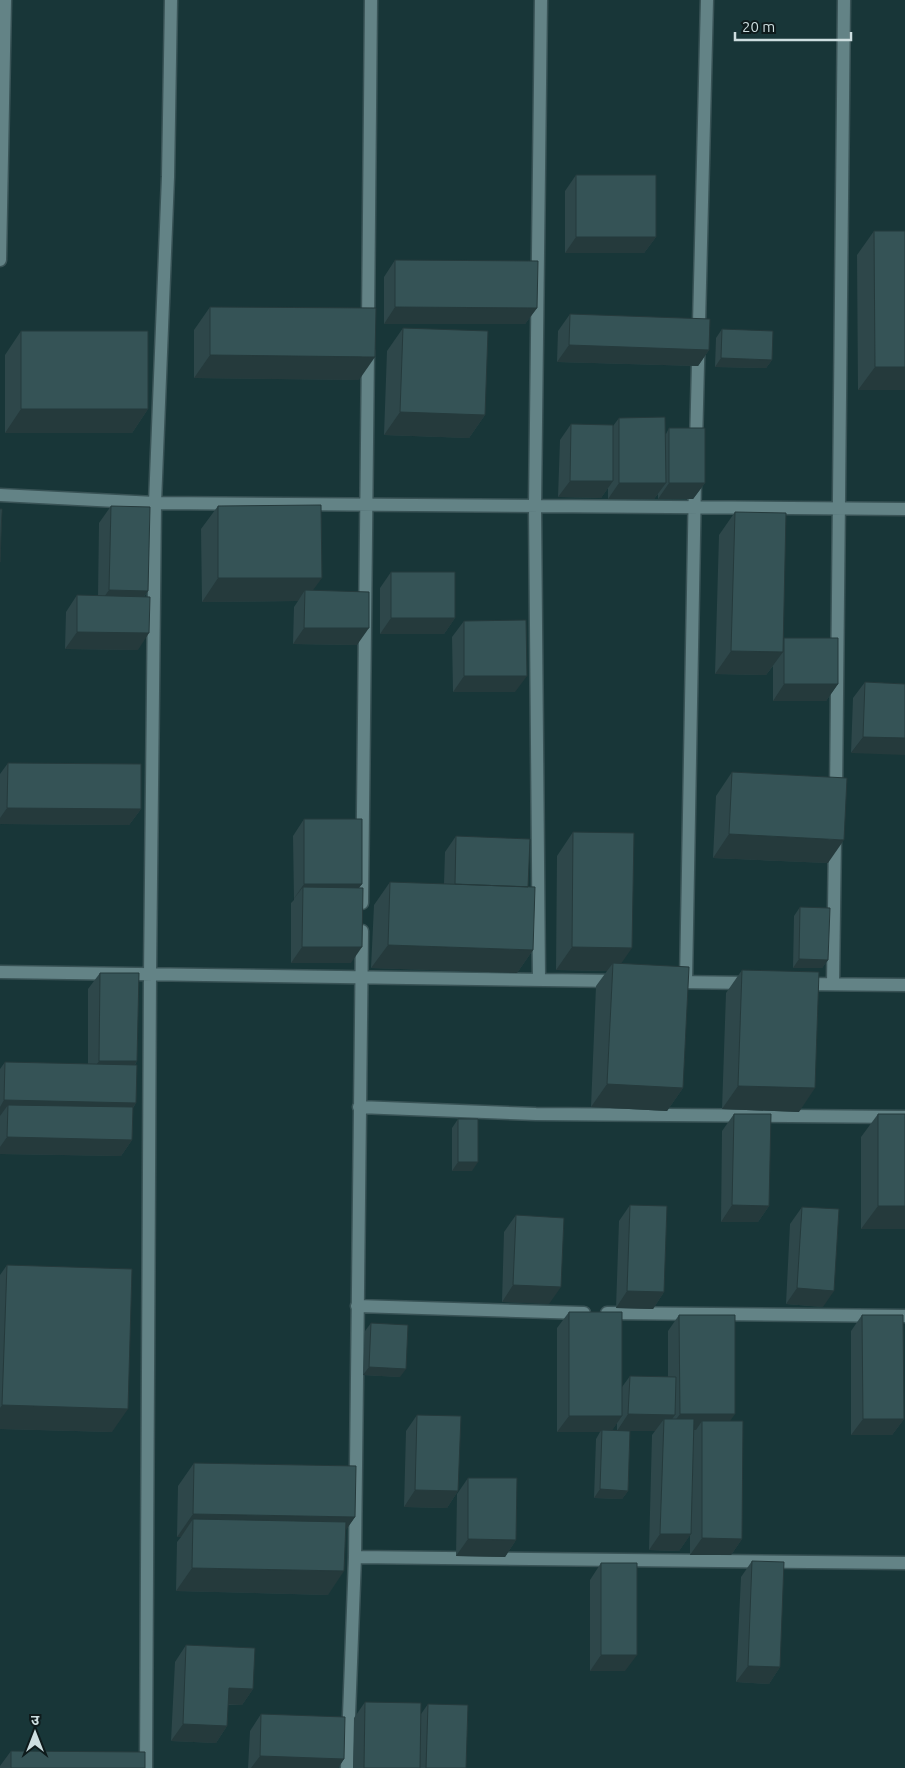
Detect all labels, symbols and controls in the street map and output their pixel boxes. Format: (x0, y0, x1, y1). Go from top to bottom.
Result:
scale bar (735, 10, 851, 42)
text: 20 m (742, 18, 775, 35)
north arrow (10, 1708, 60, 1758)
text: उ (31, 1712, 40, 1728)

